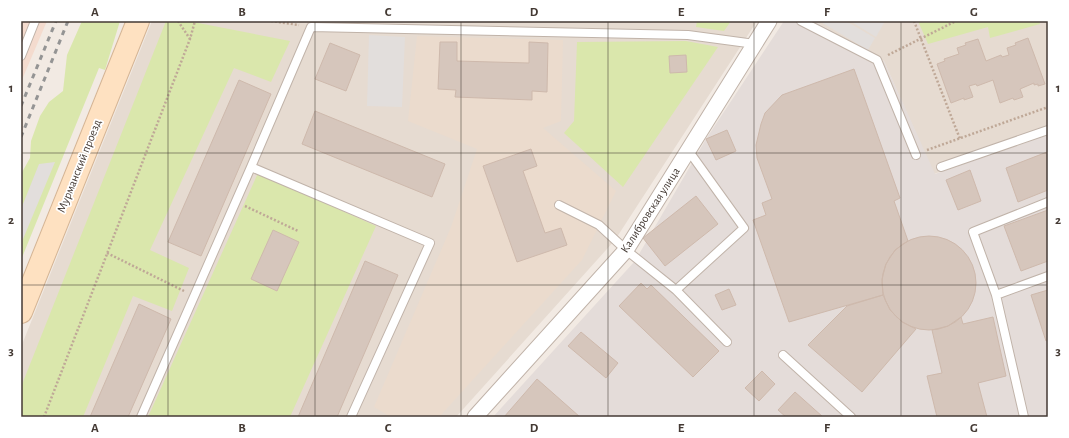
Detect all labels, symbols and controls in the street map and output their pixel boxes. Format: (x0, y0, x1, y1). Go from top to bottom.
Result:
text: A (91, 6, 99, 19)
text: B (238, 6, 246, 19)
text: C (385, 6, 392, 19)
text: D (530, 6, 539, 19)
text: E (678, 6, 685, 19)
text: F (824, 6, 831, 19)
text: G (970, 6, 978, 19)
text: 1 (9, 82, 13, 95)
text: 1 (1056, 82, 1060, 95)
street label: Мурманский проезд (55, 118, 104, 215)
street label: Калибровская улица (618, 165, 683, 255)
text: 2 (8, 214, 14, 227)
text: 2 (1055, 214, 1061, 227)
text: 3 (8, 345, 14, 358)
text: 3 (1055, 345, 1061, 358)
text: A (91, 422, 99, 435)
text: B (238, 422, 246, 435)
text: C (385, 422, 392, 435)
text: D (530, 422, 539, 435)
text: E (678, 422, 685, 435)
text: F (824, 422, 831, 435)
text: G (970, 422, 978, 435)

